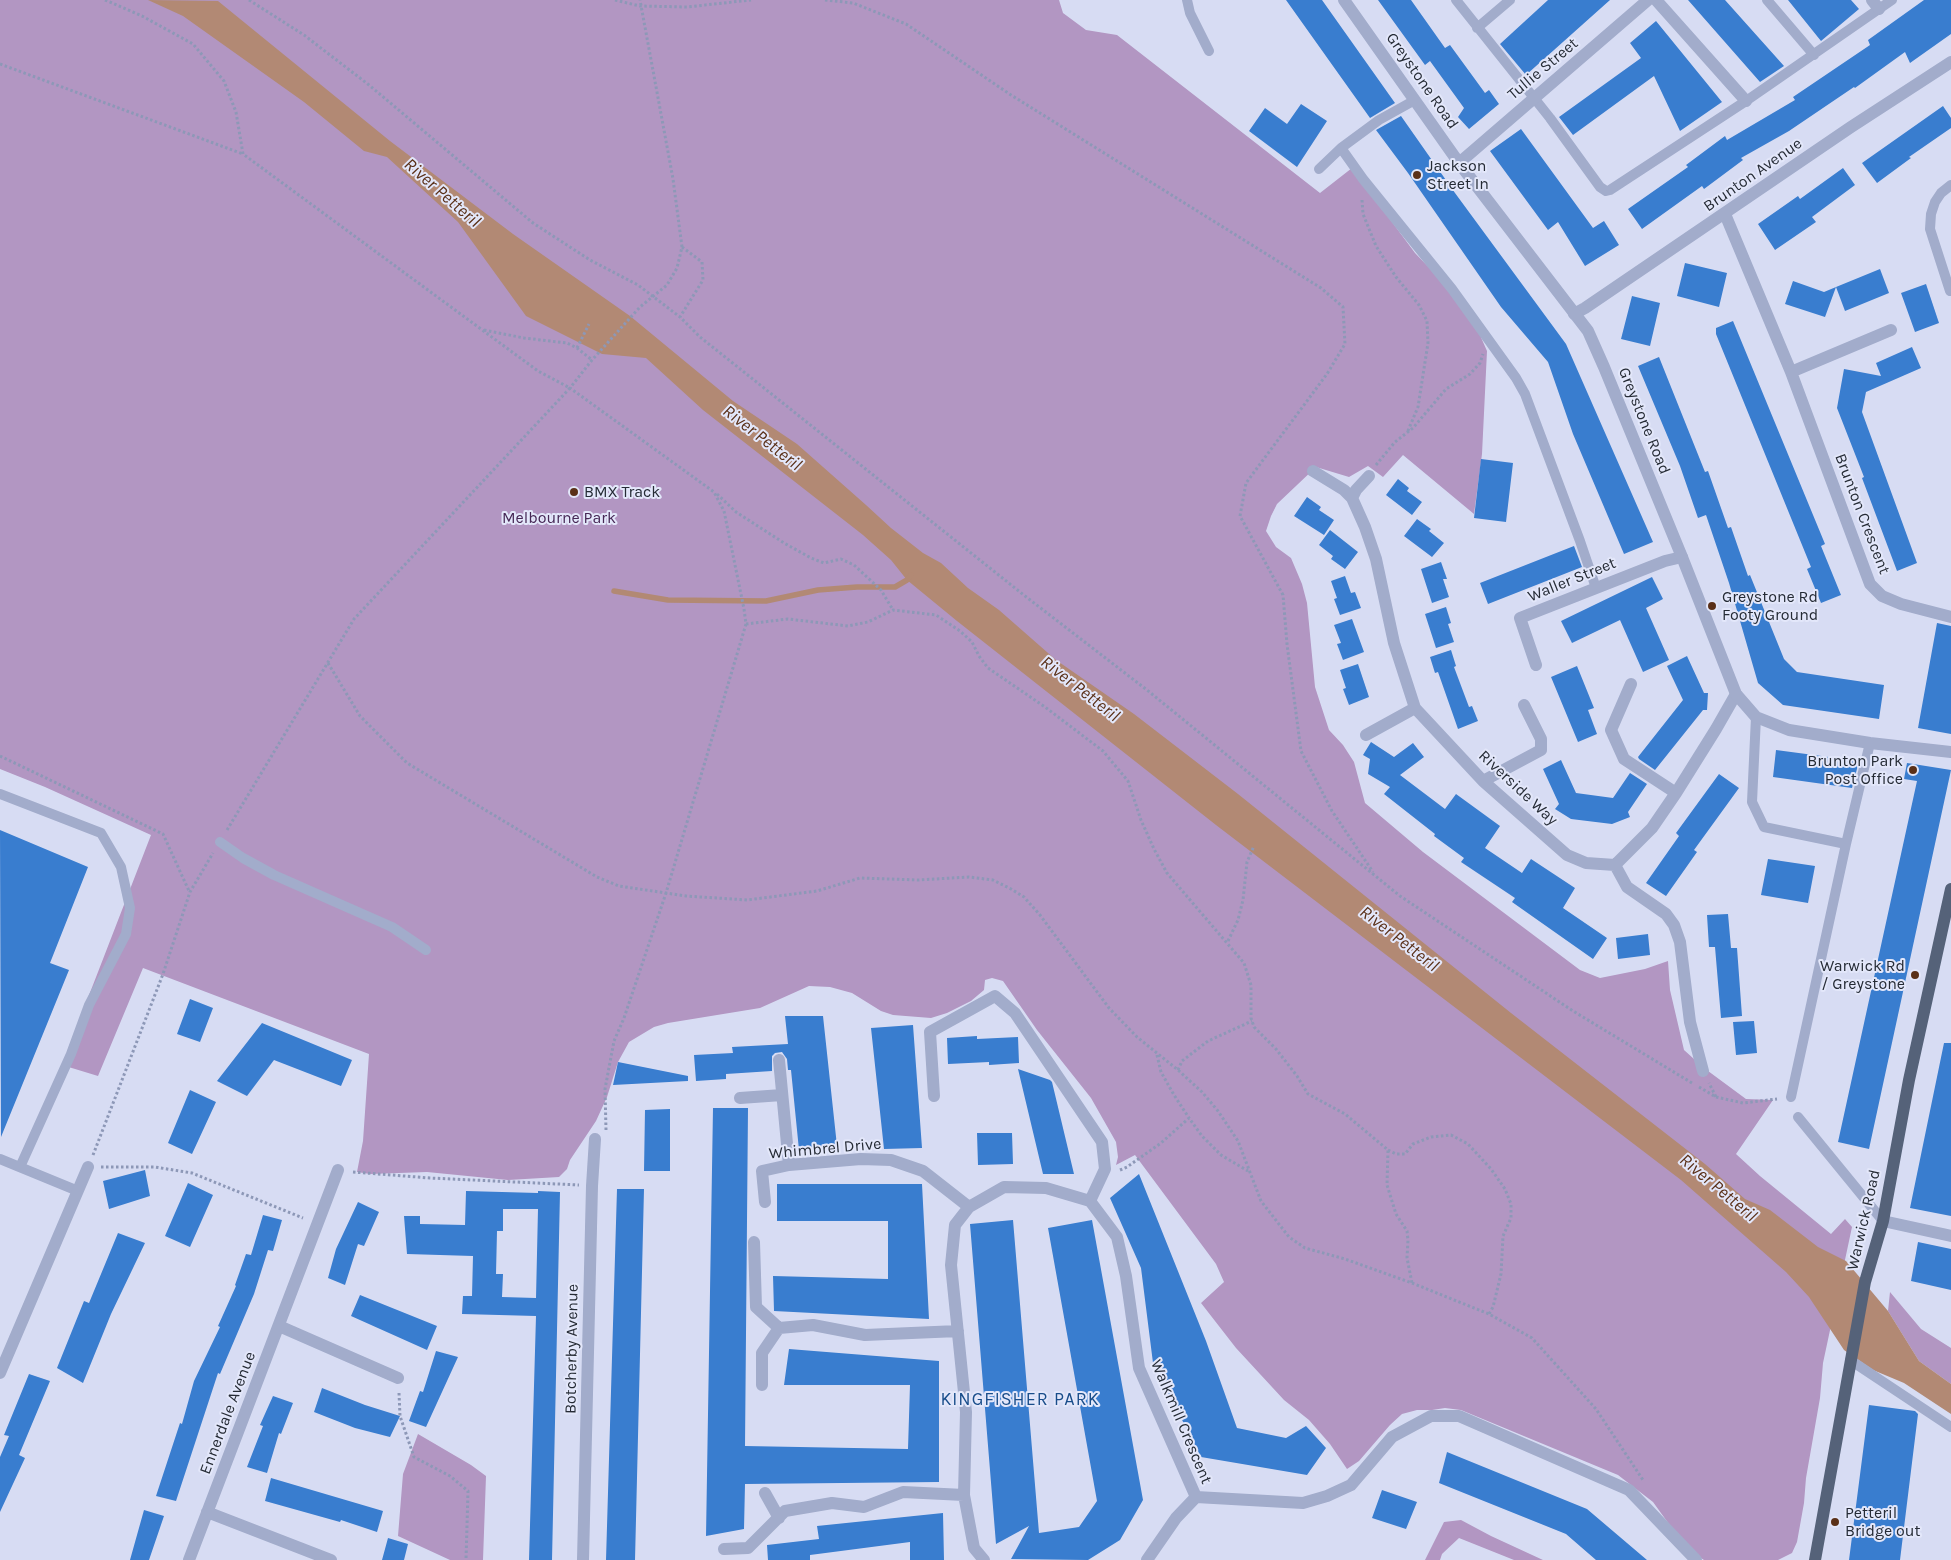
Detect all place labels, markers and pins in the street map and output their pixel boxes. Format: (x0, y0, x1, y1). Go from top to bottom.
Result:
place label: Jackson Street In (1427, 156, 1489, 194)
marker: Jackson Street In (1411, 169, 1423, 181)
place label: BMX Track (584, 482, 660, 502)
marker: BMX Track (568, 486, 580, 498)
place label: Greystone Rd Footy Ground (1722, 587, 1818, 625)
marker: Greystone Rd Footy Ground (1706, 600, 1718, 612)
place label: Brunton Park Post Office (1807, 751, 1903, 789)
marker: Brunton Park Post Office (1907, 764, 1919, 776)
place label: Warwick Rd / Greystone (1820, 956, 1905, 994)
marker: Warwick Rd / Greystone (1909, 969, 1921, 981)
place label: Petteril Bridge out (1845, 1503, 1920, 1541)
marker: Petteril Bridge out (1829, 1516, 1841, 1528)

